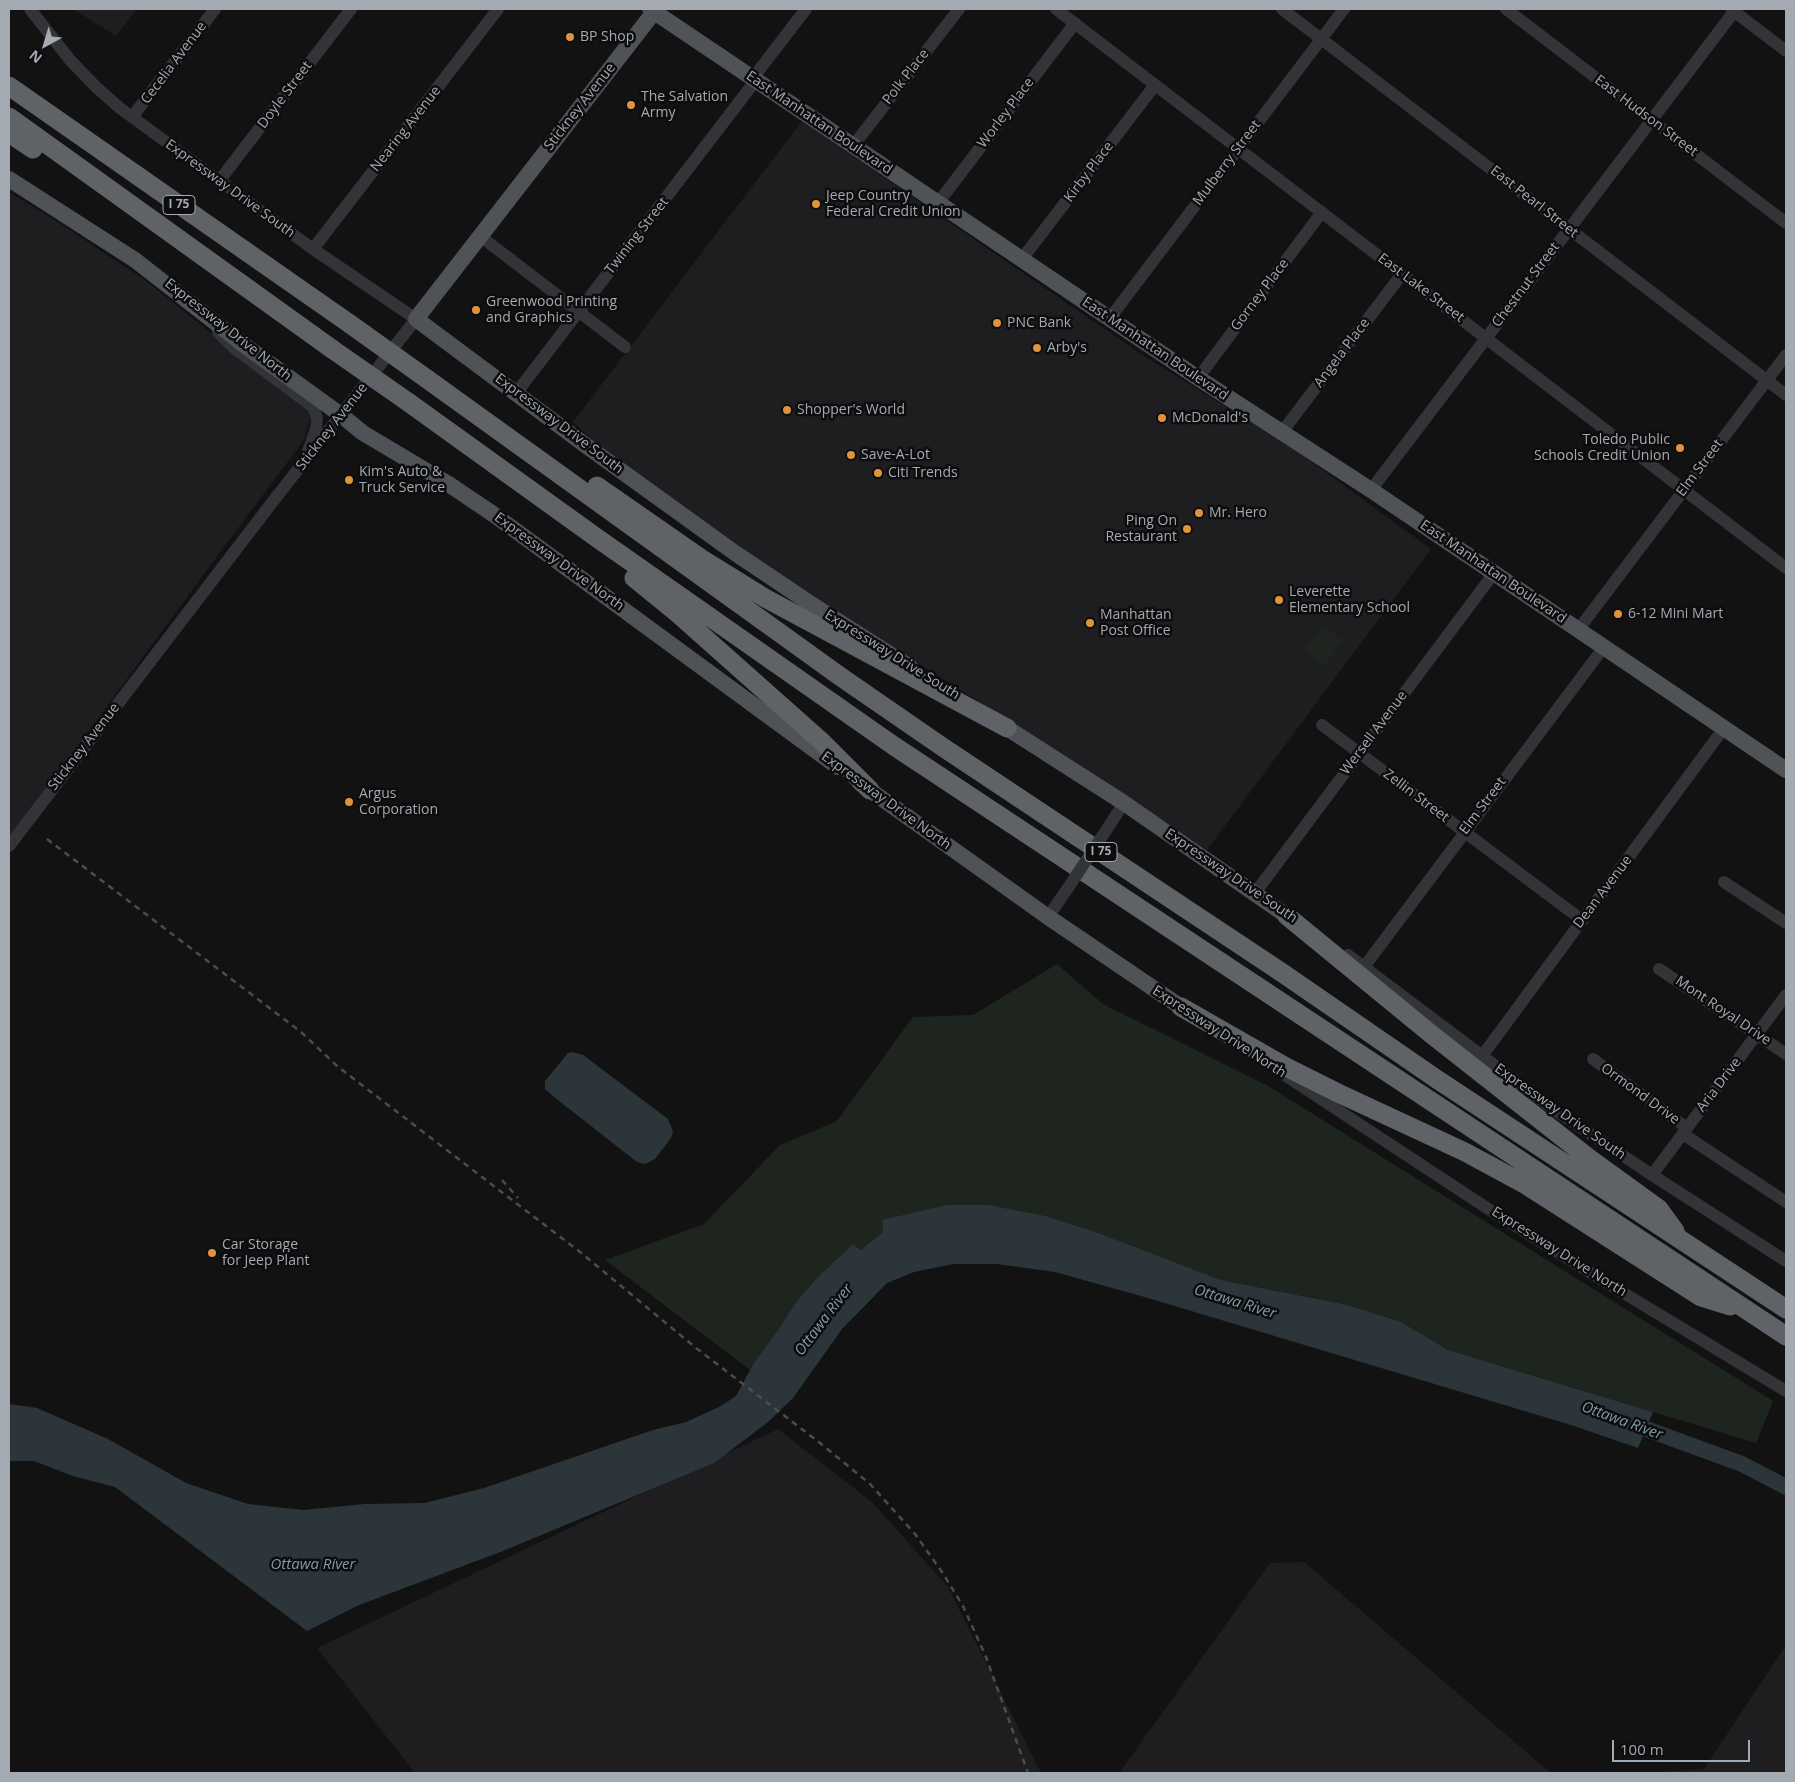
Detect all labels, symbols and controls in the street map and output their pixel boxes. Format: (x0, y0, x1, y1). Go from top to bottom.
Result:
street label: Cecelia Avenue (138, 19, 210, 107)
north arrow (20, 20, 70, 70)
place label: BP Shop (580, 29, 634, 45)
marker: BP Shop (564, 31, 576, 43)
text: N (25, 46, 46, 68)
street label: Polk Place (879, 46, 933, 108)
street label: Doyle Street (254, 58, 316, 132)
street label: Stickney Avenue (541, 60, 619, 154)
street label: East Manhattan Boulevard (743, 68, 895, 178)
street label: East Hudson Street (1591, 72, 1701, 160)
street label: Worley Place (974, 75, 1038, 151)
street label: Nearing Avenue (367, 83, 445, 175)
place label: The Salvation Army (641, 89, 728, 121)
marker: The Salvation Army (625, 99, 637, 111)
street label: Mulberry Street (1189, 117, 1265, 209)
street label: Expressway Drive South (162, 136, 298, 242)
street label: Kirby Place (1061, 138, 1117, 206)
street label: East Pearl Street (1487, 162, 1581, 242)
place label: Jeep Country Federal Credit Union (826, 188, 961, 220)
street label: Twining Street (602, 194, 672, 278)
road number: I 75 (163, 196, 195, 214)
marker: Jeep Country Federal Credit Union (810, 198, 822, 210)
street label: Chestnut Street (1489, 239, 1563, 331)
street label: East Lake Street (1374, 250, 1468, 326)
street label: Gorney Place (1227, 256, 1293, 334)
street label: Expressway Drive North (161, 275, 295, 385)
place label: Greenwood Printing and Graphics (486, 294, 617, 326)
street label: East Manhattan Boulevard (1079, 294, 1231, 404)
marker: Greenwood Printing and Graphics (470, 304, 482, 316)
place label: PNC Bank (1007, 315, 1071, 331)
street label: Angela Place (1311, 315, 1373, 391)
marker: PNC Bank (991, 317, 1003, 329)
place label: Arby's (1047, 340, 1087, 356)
marker: Arby's (1031, 342, 1043, 354)
street label: Expressway Drive South (492, 370, 626, 478)
street label: Stickney Avenue (293, 380, 371, 474)
place label: Shopper's World (797, 402, 905, 418)
marker: Shopper's World (781, 404, 793, 416)
place label: McDonald's (1172, 410, 1248, 426)
marker: McDonald's (1156, 412, 1168, 424)
place label: Toledo Public Schools Credit Union (1534, 432, 1670, 464)
street label: Elm Street (1673, 436, 1727, 500)
marker: Toledo Public Schools Credit Union (1674, 442, 1686, 454)
place label: Save-A-Lot (861, 447, 930, 463)
marker: Save-A-Lot (845, 449, 857, 461)
place label: Kim's Auto & Truck Service (359, 464, 445, 497)
place label: Citi Trends (888, 465, 958, 481)
marker: Citi Trends (872, 467, 884, 479)
marker: Kim's Auto & Truck Service (343, 474, 355, 486)
place label: Mr. Hero (1209, 505, 1267, 521)
marker: Mr. Hero (1193, 507, 1205, 519)
street label: Expressway Drive North (491, 509, 627, 615)
place label: Ping On Restaurant (1105, 513, 1177, 546)
street label: East Manhattan Boulevard (1417, 517, 1569, 627)
marker: Ping On Restaurant (1181, 523, 1193, 535)
place label: Leverette Elementary School (1289, 584, 1410, 616)
marker: Leverette Elementary School (1273, 594, 1285, 606)
place label: 6-12 Mini Mart (1628, 606, 1723, 622)
street label: Expressway Drive South (821, 607, 963, 703)
place label: Manhattan Post Office (1100, 607, 1172, 640)
marker: 6-12 Mini Mart (1612, 608, 1624, 620)
marker: Manhattan Post Office (1084, 617, 1096, 629)
street label: Wersell Avenue (1337, 688, 1411, 778)
street label: Stickney Avenue (45, 700, 123, 794)
street label: Expressway Drive North (818, 748, 954, 854)
street label: Zellin Street (1380, 766, 1452, 826)
street label: Elm Street (1456, 774, 1510, 838)
place label: Argus Corporation (359, 786, 438, 819)
marker: Argus Corporation (343, 796, 355, 808)
street label: Expressway Drive South (1162, 825, 1300, 927)
road number: I 75 (1085, 842, 1117, 862)
street label: Dean Avenue (1570, 852, 1636, 932)
street label: Mont Royal Drive (1672, 973, 1774, 1049)
street label: Expressway Drive North (1149, 982, 1289, 1082)
street label: Aria Drive (1693, 1054, 1745, 1116)
street label: Expressway Drive South (1491, 1060, 1629, 1164)
street label: Ormond Drive (1597, 1060, 1683, 1128)
street label: Expressway Drive North (1488, 1204, 1630, 1300)
place label: Car Storage for Jeep Plant (222, 1237, 309, 1270)
marker: Car Storage for Jeep Plant (206, 1247, 218, 1259)
water label: Ottawa River (791, 1281, 857, 1359)
water label: Ottawa River (1192, 1281, 1278, 1323)
water label: Ottawa River (1579, 1398, 1665, 1444)
water label: Ottawa River (271, 1556, 355, 1574)
scale bar (1615, 1730, 1752, 1762)
text: 100 m (1620, 1739, 1664, 1759)

